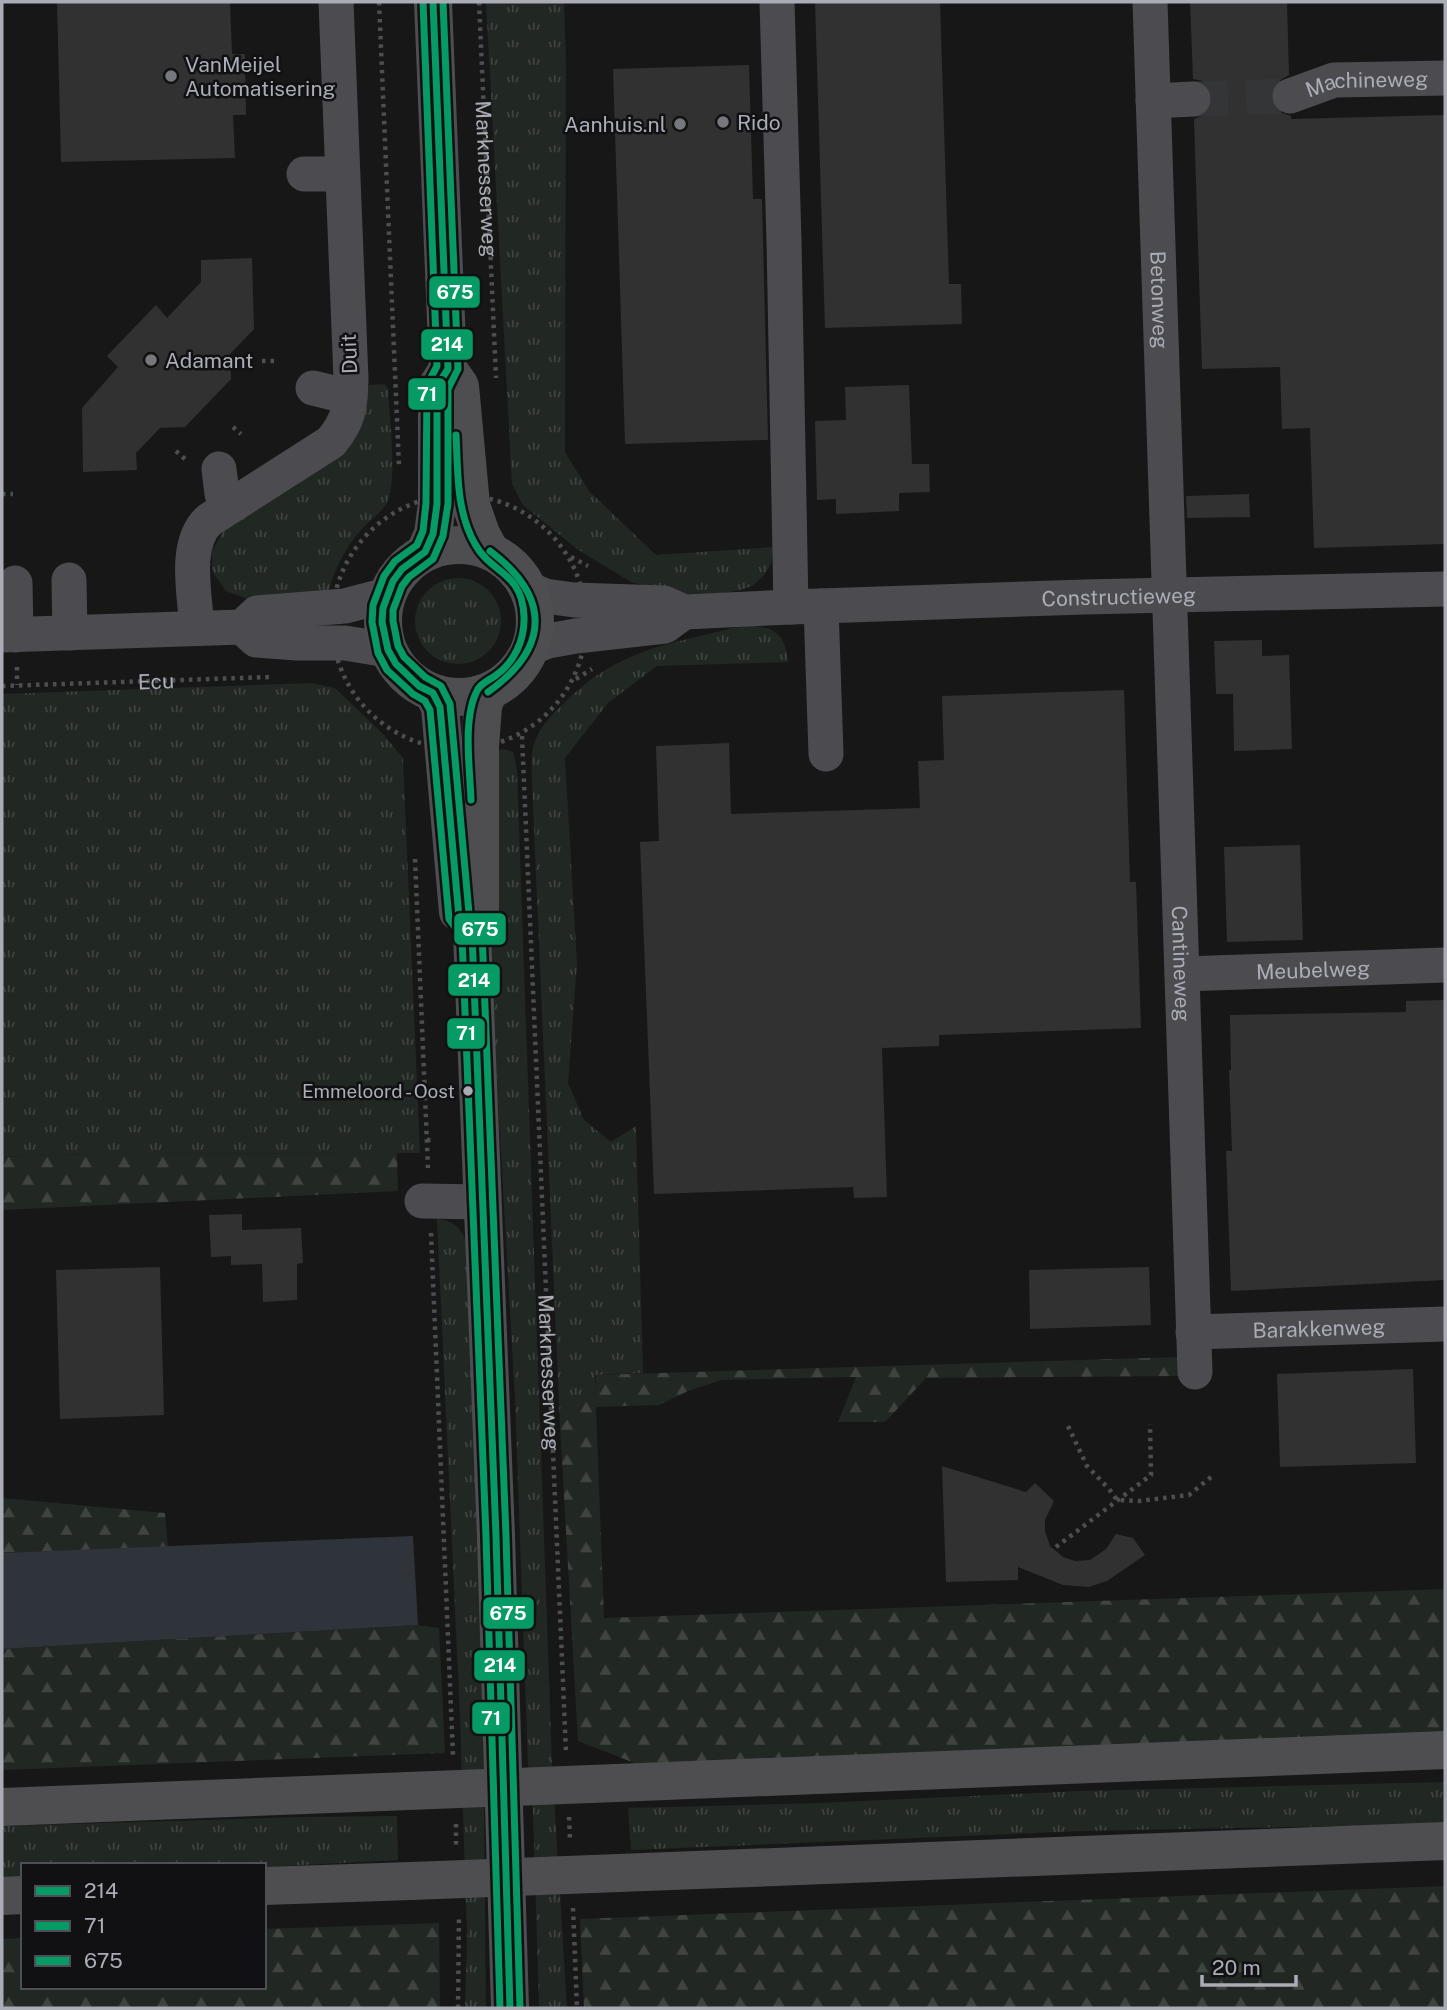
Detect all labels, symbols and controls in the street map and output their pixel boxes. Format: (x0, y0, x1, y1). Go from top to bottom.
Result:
place label: VanMeijel Automatisering (185, 52, 336, 101)
street label: Machineweg (1302, 66, 1428, 102)
marker: VanMeijel Automatisering (163, 68, 179, 84)
street label: Marknesserweg (471, 100, 503, 258)
place label: Rido (737, 110, 781, 135)
place label: Aanhuis.nl (564, 112, 666, 137)
marker: Rido (715, 114, 731, 130)
marker: Aanhuis.nl (672, 116, 688, 132)
street label: Betonweg (1146, 250, 1174, 349)
line badge: 675 (428, 275, 481, 309)
text: 675 (437, 281, 473, 303)
line badge: 214 (420, 328, 474, 361)
street label: Duit (336, 333, 362, 375)
text: 214 (431, 333, 463, 355)
place label: Adamant (165, 348, 253, 373)
marker: Adamant (143, 352, 159, 368)
line badge: 71 (407, 377, 447, 411)
text: 71 (417, 383, 437, 405)
street label: Constructieweg (1041, 582, 1196, 611)
street label: Ecu (137, 668, 175, 694)
street label: Cantineweg (1167, 905, 1196, 1022)
line badge: 675 (453, 912, 507, 946)
text: 675 (462, 918, 498, 940)
street label: Meubelweg (1255, 955, 1370, 984)
line badge: 214 (447, 963, 501, 997)
text: 214 (458, 969, 490, 991)
line badge: 71 (446, 1017, 486, 1050)
text: 71 (456, 1022, 476, 1044)
place label: Emmeloord - Oost (302, 1080, 455, 1102)
marker: Emmeloord - Oost (461, 1084, 475, 1098)
street label: Marknesserweg (534, 1294, 565, 1451)
street label: Barakkenweg (1252, 1313, 1386, 1343)
line badge: 675 (482, 1596, 535, 1630)
text: 675 (490, 1602, 526, 1624)
line badge: 214 (473, 1649, 526, 1682)
text: 214 (484, 1654, 516, 1676)
line badge: 71 (471, 1701, 511, 1735)
text: 71 (481, 1707, 501, 1729)
legend (21, 1863, 266, 1989)
text: 214 (84, 1878, 118, 1903)
text: 71 (84, 1913, 106, 1938)
scale bar (1202, 1944, 1296, 1988)
text: 675 (84, 1948, 123, 1973)
text: 20 m (1212, 1955, 1261, 1980)

